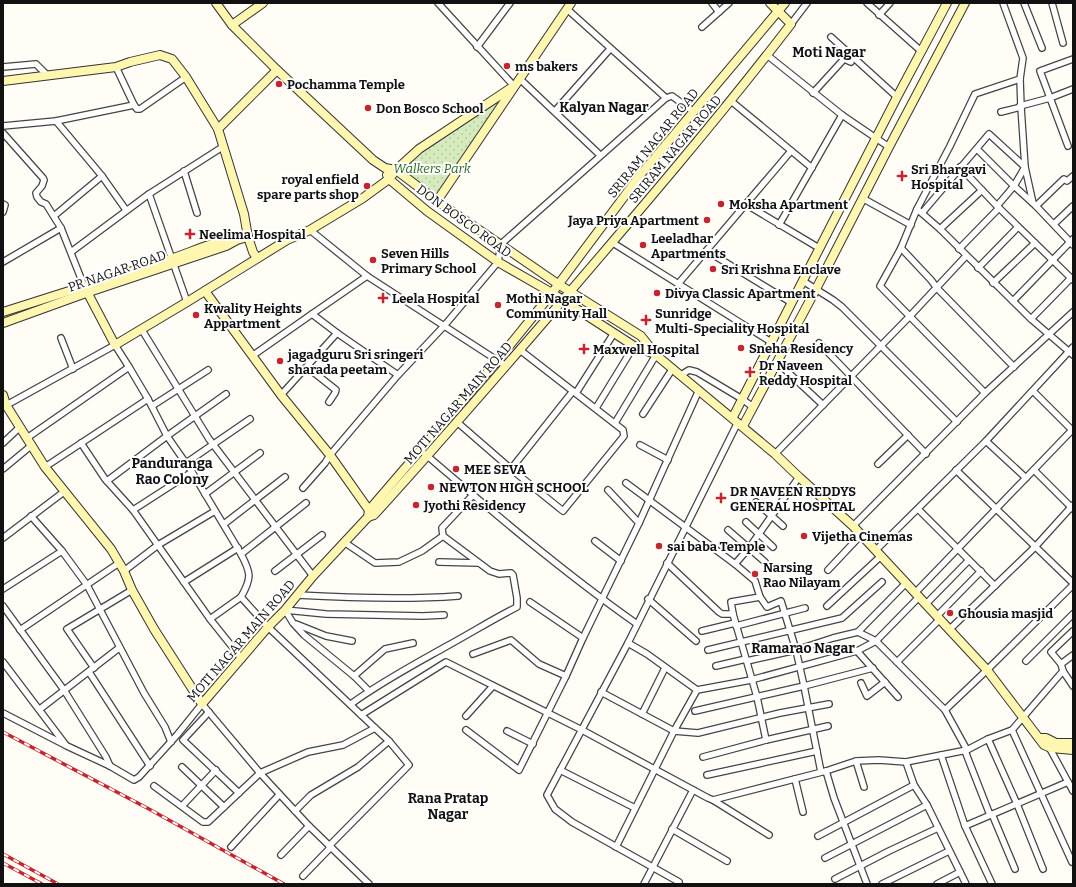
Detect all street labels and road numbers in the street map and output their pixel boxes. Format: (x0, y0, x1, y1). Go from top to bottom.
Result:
street label: SRIRAM NAGAR ROAD (604, 85, 702, 201)
street label: SRIRAM NAGAR ROAD (625, 92, 725, 206)
street label: DON BOSCO ROAD (414, 182, 514, 260)
street label: PR NAGAR ROAD (66, 247, 168, 295)
street label: MOTI NAGAR MAIN ROAD (401, 339, 515, 467)
street label: MOTI NAGAR MAIN ROAD (184, 577, 298, 705)

